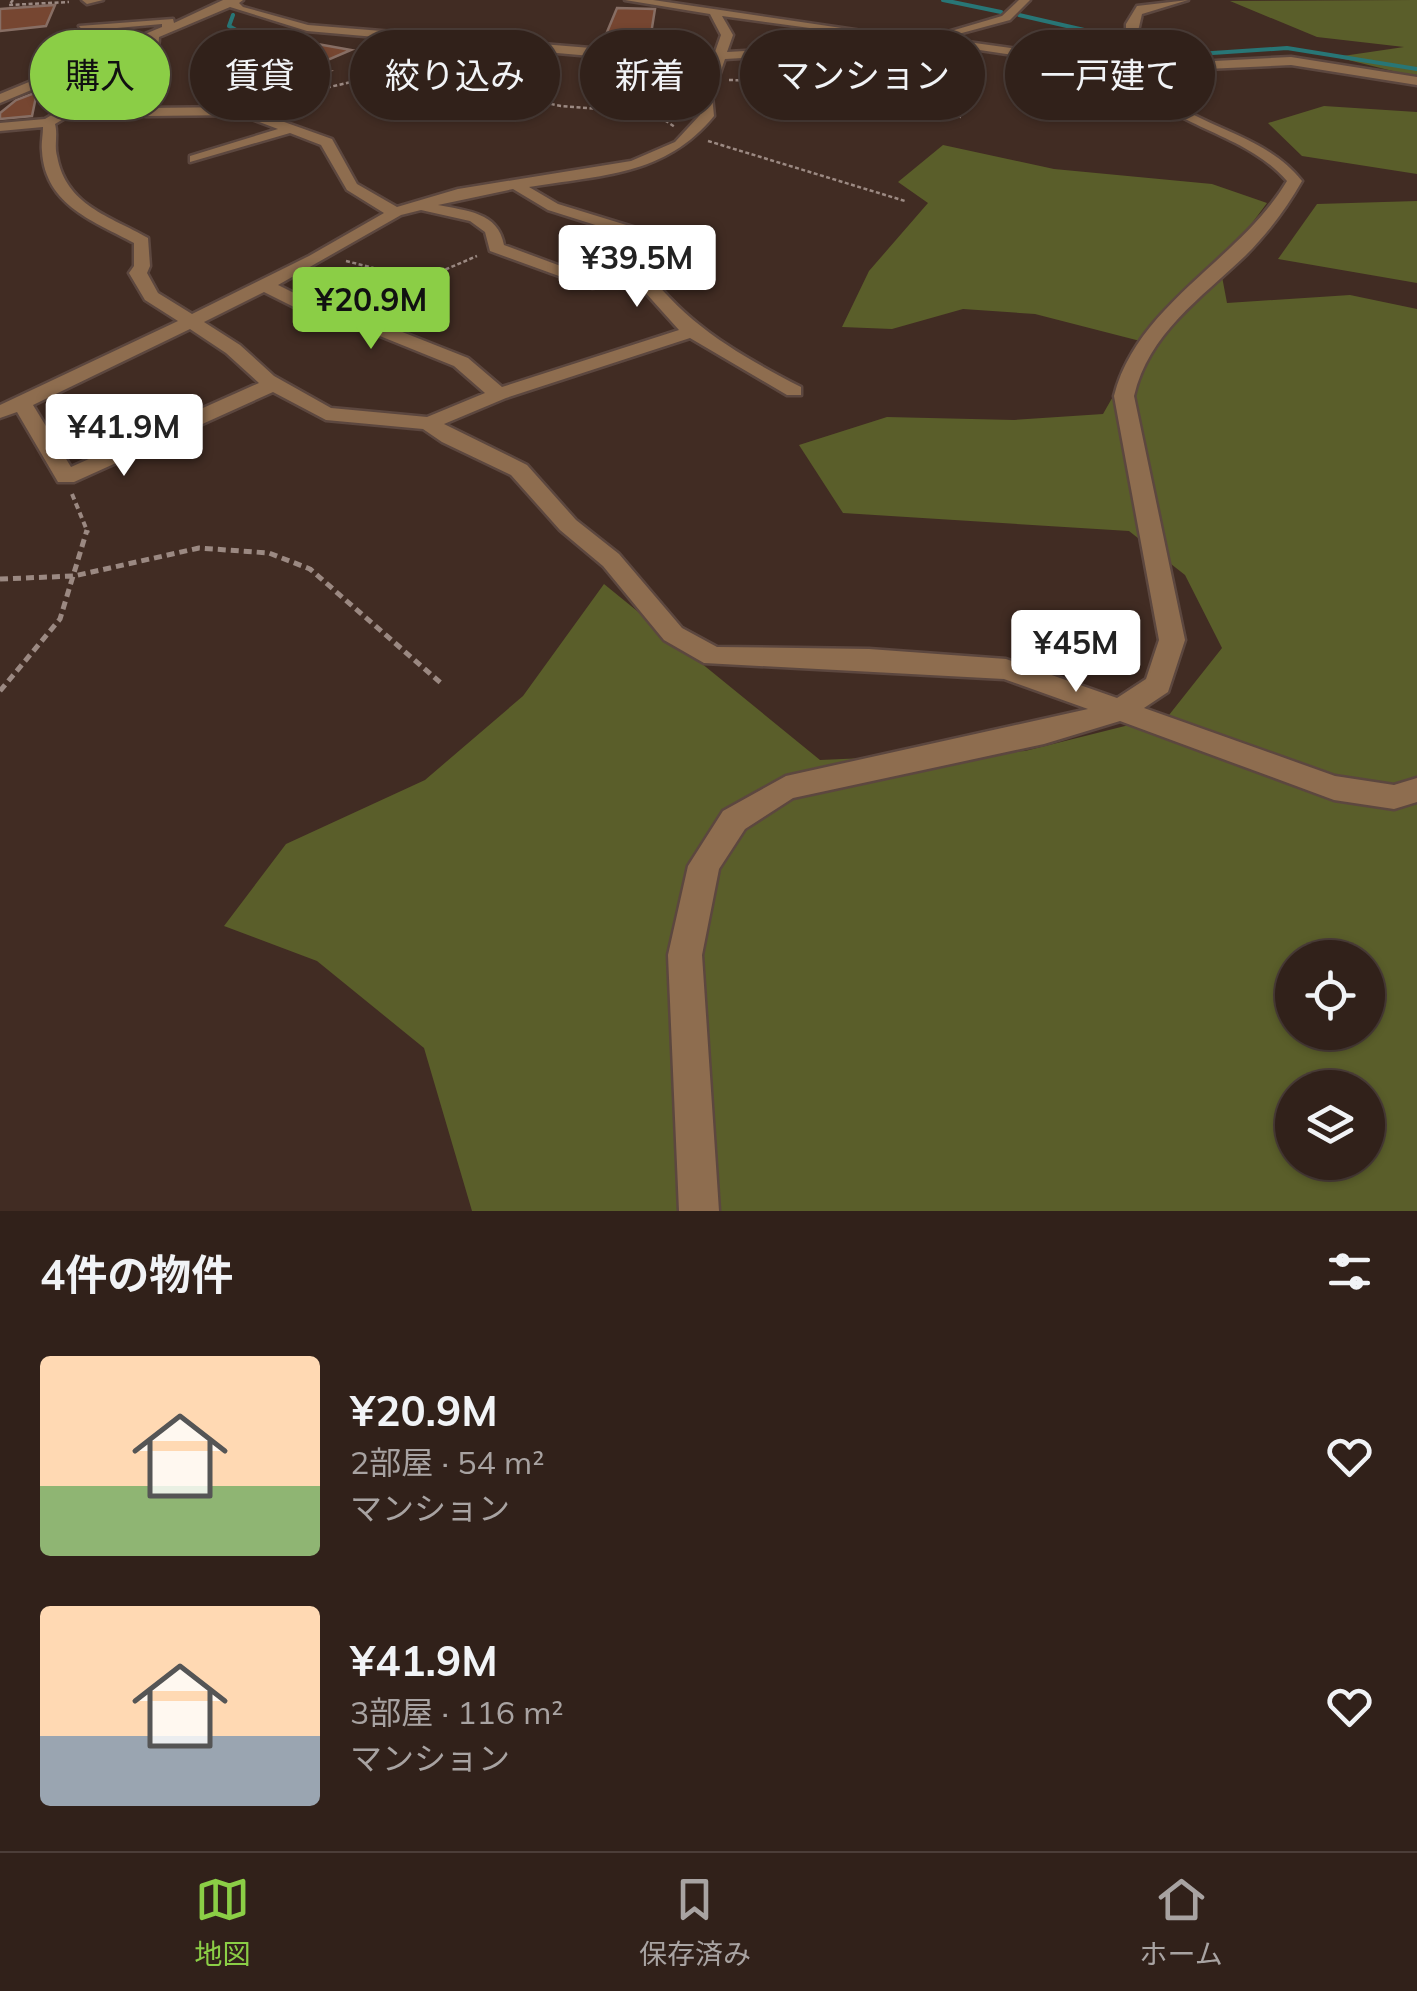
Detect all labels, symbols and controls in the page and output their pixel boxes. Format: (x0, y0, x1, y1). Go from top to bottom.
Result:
chip: 購入 (30, 30, 170, 120)
chip: 賃貸 (190, 30, 330, 120)
chip: 絞り込み (350, 30, 560, 120)
chip: 新着 (580, 30, 720, 120)
chip: マンション (740, 30, 985, 120)
chip: 一戸建て (1005, 30, 1215, 120)
pin: ¥39.5M (556, 225, 718, 310)
text: ¥39.5M (581, 237, 693, 277)
pin: ¥20.9M (290, 267, 452, 352)
text: ¥20.9M (315, 279, 427, 319)
pin: ¥41.9M (43, 394, 205, 479)
text: ¥41.9M (68, 406, 180, 446)
pin: ¥45M (1017, 610, 1135, 695)
text: ¥45M (1033, 622, 1119, 662)
map controls (1275, 940, 1385, 1180)
button: locate (1275, 940, 1385, 1050)
button: layers (1275, 1070, 1385, 1180)
icon: filters (1322, 1244, 1377, 1299)
text: 4件の物件 (40, 1248, 233, 1301)
text: ¥20.9M (350, 1384, 498, 1437)
icon: home (120, 1396, 240, 1516)
icon: heart (1322, 1429, 1377, 1484)
text: 2部屋 · 54 m² (350, 1442, 544, 1482)
text: マンション (350, 1488, 510, 1528)
text: ¥41.9M (350, 1634, 498, 1687)
icon: home (120, 1646, 240, 1766)
icon: heart (1322, 1679, 1377, 1734)
text: 3部屋 · 116 m² (350, 1692, 564, 1732)
text: マンション (350, 1738, 510, 1778)
tab: 地図 (194, 1872, 250, 1972)
tab: 保存済み (639, 1872, 751, 1972)
tab: ホーム (1140, 1872, 1223, 1972)

